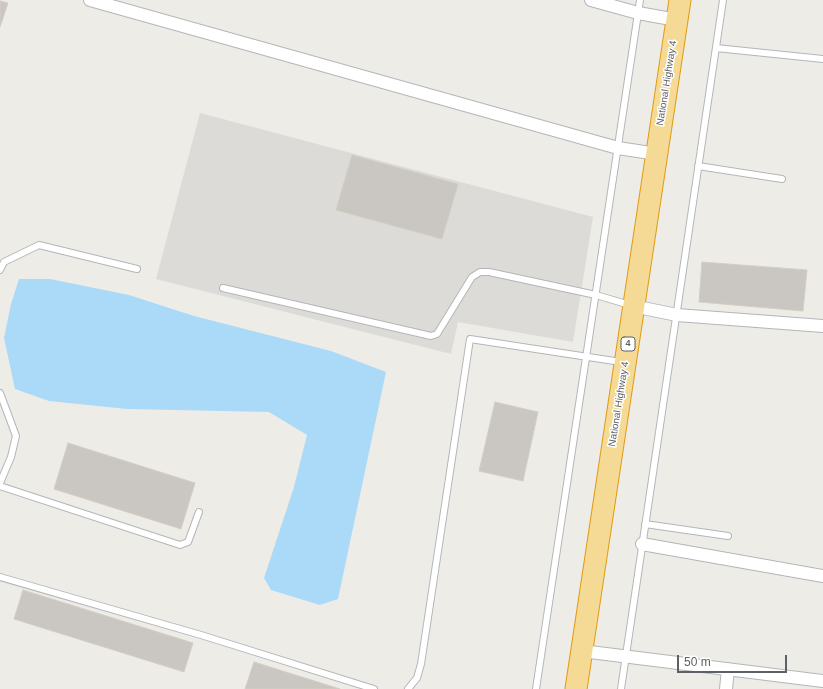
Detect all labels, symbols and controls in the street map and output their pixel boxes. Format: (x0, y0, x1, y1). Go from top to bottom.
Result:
street label: National Highway 4 (654, 40, 680, 126)
road number: 4 (621, 337, 635, 351)
street label: National Highway 4 (606, 361, 632, 447)
scale bar (679, 647, 789, 673)
text: 50 m (684, 655, 711, 669)

